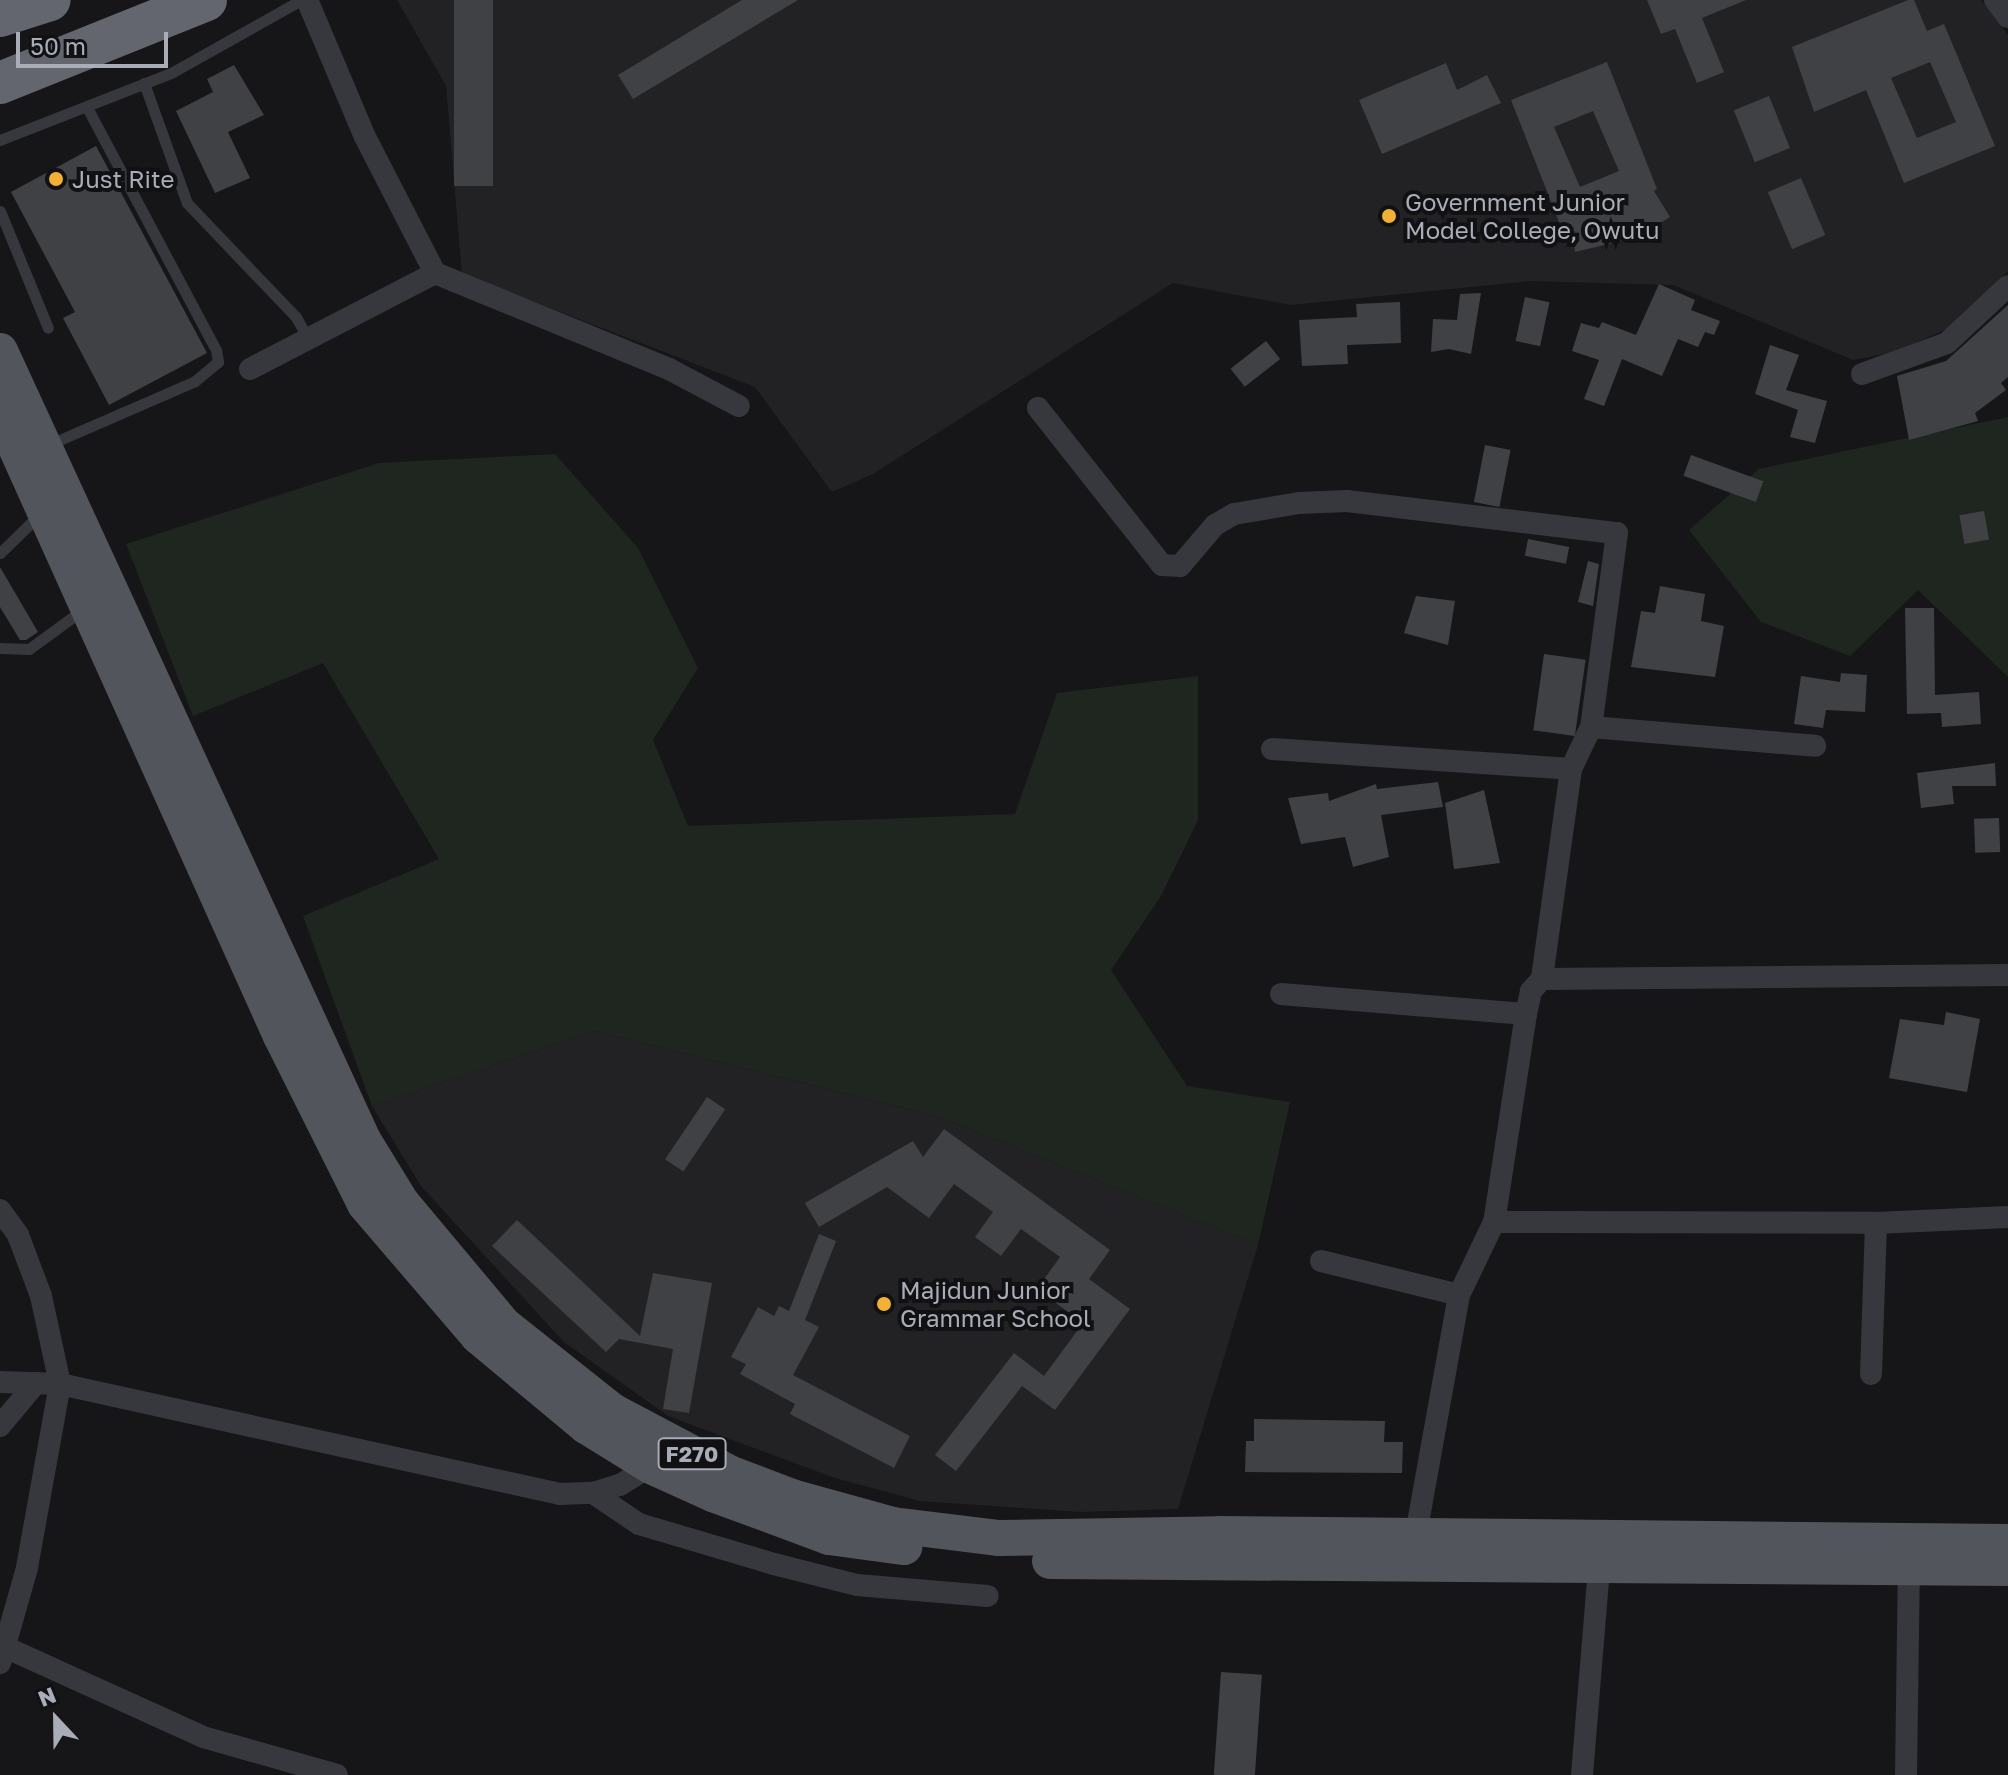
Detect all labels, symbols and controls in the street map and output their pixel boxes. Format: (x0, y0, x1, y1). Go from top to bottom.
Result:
scale bar (20, 16, 172, 66)
text: 50 m (30, 31, 86, 60)
place label: Just Rite (72, 165, 174, 193)
marker: Just Rite (47, 170, 65, 188)
place label: Government Junior Model College, Owutu (1405, 188, 1659, 244)
marker: Government Junior Model College, Owutu (1380, 207, 1398, 225)
place label: Majidun Junior Grammar School (900, 1276, 1091, 1332)
marker: Majidun Junior Grammar School (875, 1295, 893, 1313)
road number: F270 (656, 1436, 728, 1472)
north arrow (16, 1679, 96, 1759)
text: N (34, 1681, 60, 1712)

